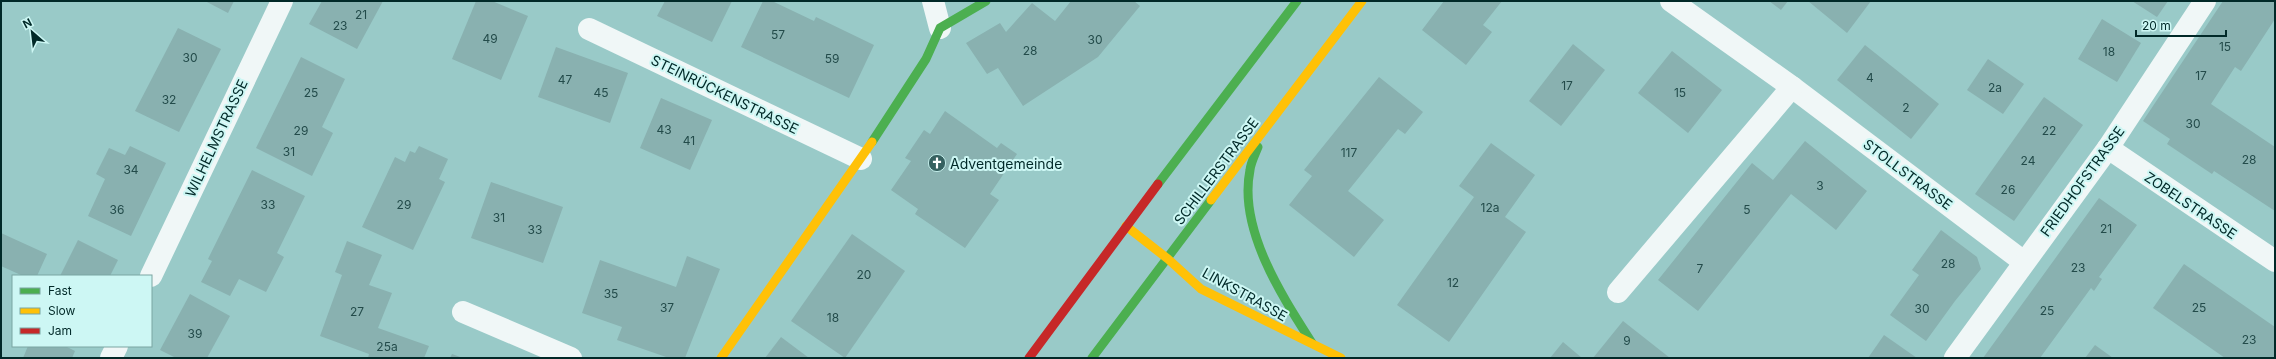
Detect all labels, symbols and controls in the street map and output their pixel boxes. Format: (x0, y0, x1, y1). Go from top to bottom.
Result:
house number: 21 (355, 7, 367, 22)
north arrow (12, 12, 52, 52)
scale bar (2136, 12, 2226, 38)
text: N (20, 15, 34, 31)
house number: 23 (333, 18, 347, 33)
text: 20 m (2142, 18, 2171, 33)
house number: 57 (771, 27, 785, 42)
house number: 49 (482, 31, 498, 46)
house number: 30 (1088, 32, 1102, 47)
house number: 15 (2219, 39, 2231, 54)
house number: 28 (1023, 43, 1037, 58)
house number: 18 (2103, 44, 2115, 59)
house number: 30 (183, 50, 197, 65)
street label: STEINRÜCKENSTRASSE (649, 51, 801, 137)
house number: 59 (825, 51, 839, 66)
house number: 17 (2195, 68, 2207, 83)
house number: 4 (1866, 70, 1874, 85)
house number: 47 (558, 72, 572, 87)
street label: WILHELMSTRASSE (181, 76, 251, 200)
house number: 17 (1561, 78, 1573, 93)
house number: 2a (1988, 80, 2002, 95)
house number: 25 (304, 85, 318, 100)
house number: 45 (593, 85, 609, 100)
house number: 15 (1674, 85, 1686, 100)
house number: 32 (162, 92, 176, 107)
house number: 2 (1902, 100, 1910, 115)
street label: SCHILLERSTRASSE (1170, 114, 1262, 228)
house number: 30 (2186, 116, 2200, 131)
house number: 43 (656, 122, 672, 137)
house number: 29 (294, 123, 308, 138)
street label: FRIEDHOFSTRASSE (2036, 123, 2128, 239)
house number: 22 (2042, 123, 2056, 138)
house number: 41 (683, 133, 695, 148)
street label: STOLLSTRASSE (1860, 135, 1956, 213)
house number: 31 (283, 144, 295, 159)
house number: 117 (1341, 145, 1357, 160)
house number: 28 (2242, 152, 2256, 167)
church icon: Adventgemeinde (927, 153, 947, 173)
house number: 24 (2021, 153, 2036, 168)
place label: Adventgemeinde (950, 155, 1062, 172)
house number: 34 (123, 162, 139, 177)
street label: ZOBELSTRASSE (2142, 168, 2240, 242)
house number: 3 (1816, 178, 1824, 193)
house number: 26 (2001, 182, 2015, 197)
house number: 33 (261, 197, 275, 212)
house number: 29 (397, 197, 411, 212)
house number: 12a (1481, 200, 1499, 215)
house number: 36 (110, 202, 124, 217)
house number: 5 (1743, 202, 1751, 217)
house number: 31 (493, 210, 505, 225)
house number: 21 (2100, 221, 2112, 236)
house number: 33 (528, 222, 542, 237)
house number: 28 (1941, 256, 1955, 271)
house number: 23 (2071, 260, 2085, 275)
house number: 7 (1697, 261, 1704, 276)
street label: LINKSTRASSE (1200, 264, 1290, 324)
house number: 20 (857, 267, 871, 282)
legend (12, 275, 152, 347)
house number: 12 (1447, 275, 1459, 290)
text: Fast (48, 283, 72, 298)
house number: 35 (604, 286, 618, 301)
house number: 37 (660, 300, 674, 315)
house number: 25 (2192, 300, 2206, 315)
house number: 30 (1915, 301, 1929, 316)
text: Slow (48, 303, 76, 318)
house number: 25 (2040, 303, 2054, 318)
house number: 27 (350, 304, 364, 319)
house number: 18 (827, 310, 839, 325)
text: Jam (48, 323, 72, 338)
house number: 39 (188, 326, 202, 341)
house number: 23 (2242, 332, 2256, 347)
house number: 9 (1623, 333, 1631, 348)
house number: 25a (376, 339, 398, 354)

